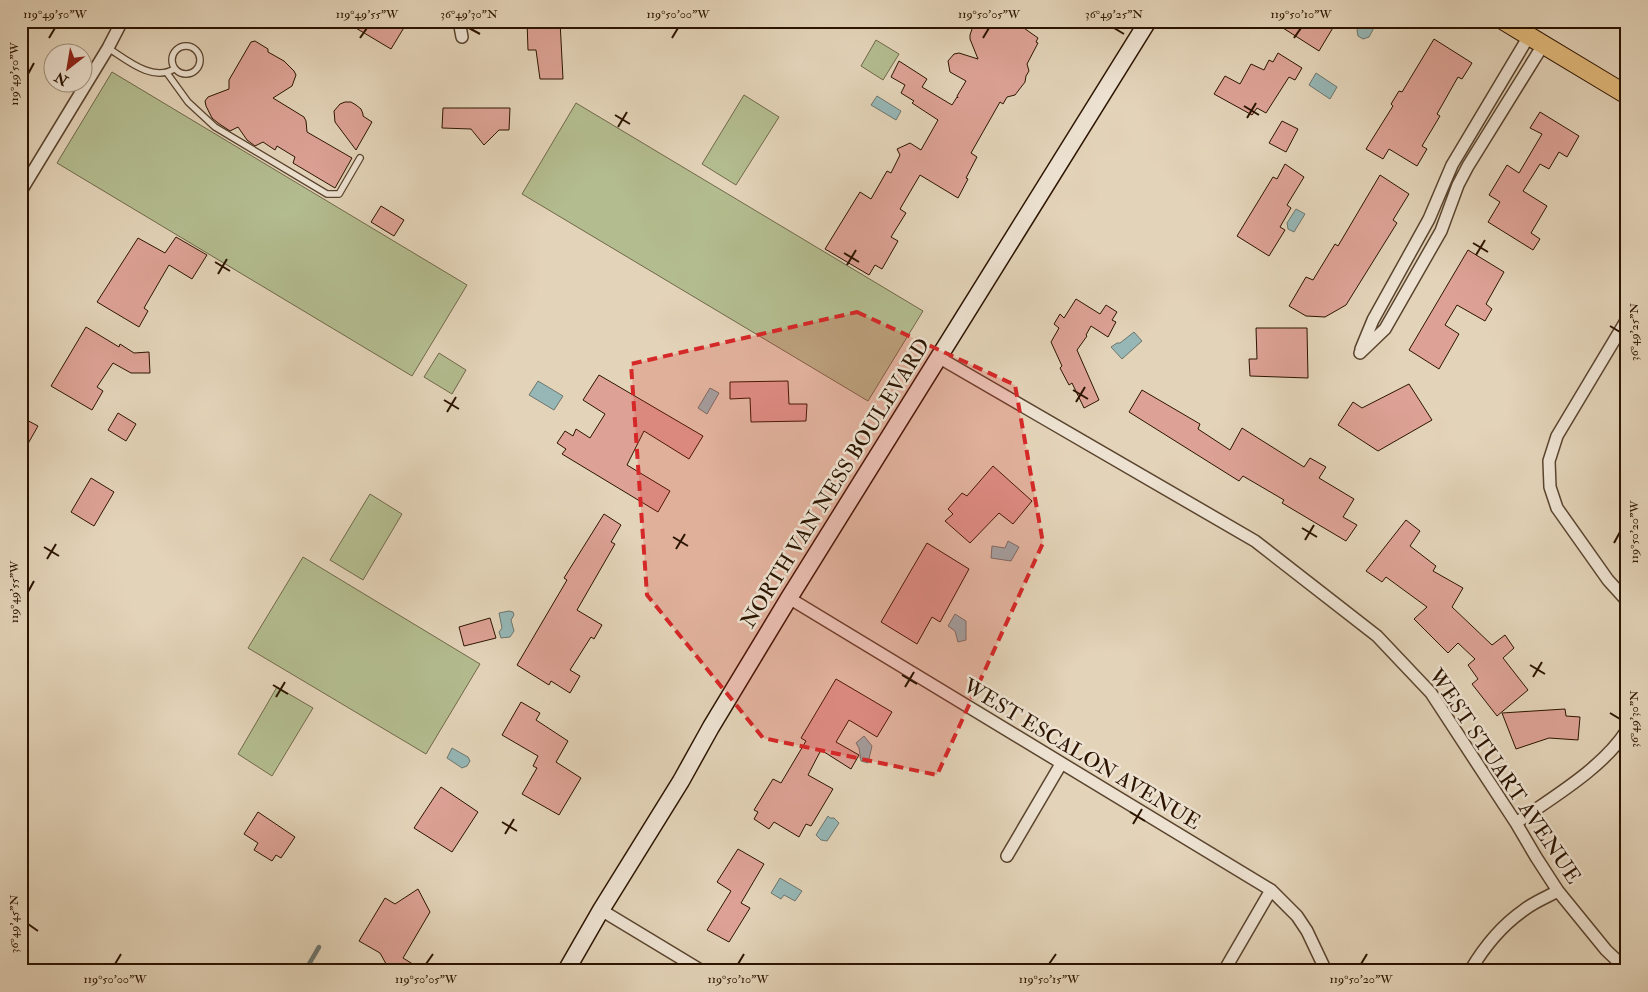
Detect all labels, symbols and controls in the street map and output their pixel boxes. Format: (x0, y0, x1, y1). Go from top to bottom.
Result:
text: 119°49'50"W (23, 7, 87, 22)
text: 119°49'55"W (336, 7, 399, 22)
text: 36°49'30"N (440, 7, 498, 22)
text: 119°50'00"W (646, 7, 710, 22)
text: 119°50'05"W (958, 7, 1021, 22)
text: 36°49'25"N (1085, 7, 1143, 22)
text: 119°50'10"W (1270, 7, 1332, 22)
text: 119°49'50"W (7, 42, 22, 106)
north arrow (42, 42, 92, 92)
text: N (51, 68, 72, 90)
text: 36°49'25"N (1627, 303, 1642, 361)
street label: NORTH VAN NESS BOULEVARD (735, 333, 936, 633)
text: 119°50'20"W (1627, 500, 1642, 563)
text: 119°49'55"W (7, 560, 22, 623)
street label: WEST STUART AVENUE (1422, 663, 1587, 889)
street label: WEST ESCALON AVENUE (957, 672, 1205, 836)
text: 36°49'30"N (1627, 690, 1642, 748)
text: 36°49'45"N (7, 895, 22, 953)
text: 119°50'00"W (83, 972, 147, 987)
text: 119°50'05"W (395, 972, 458, 987)
text: 119°50'10"W (707, 972, 769, 987)
text: 119°50'15"W (1019, 972, 1080, 987)
text: 119°50'20"W (1330, 972, 1393, 987)

